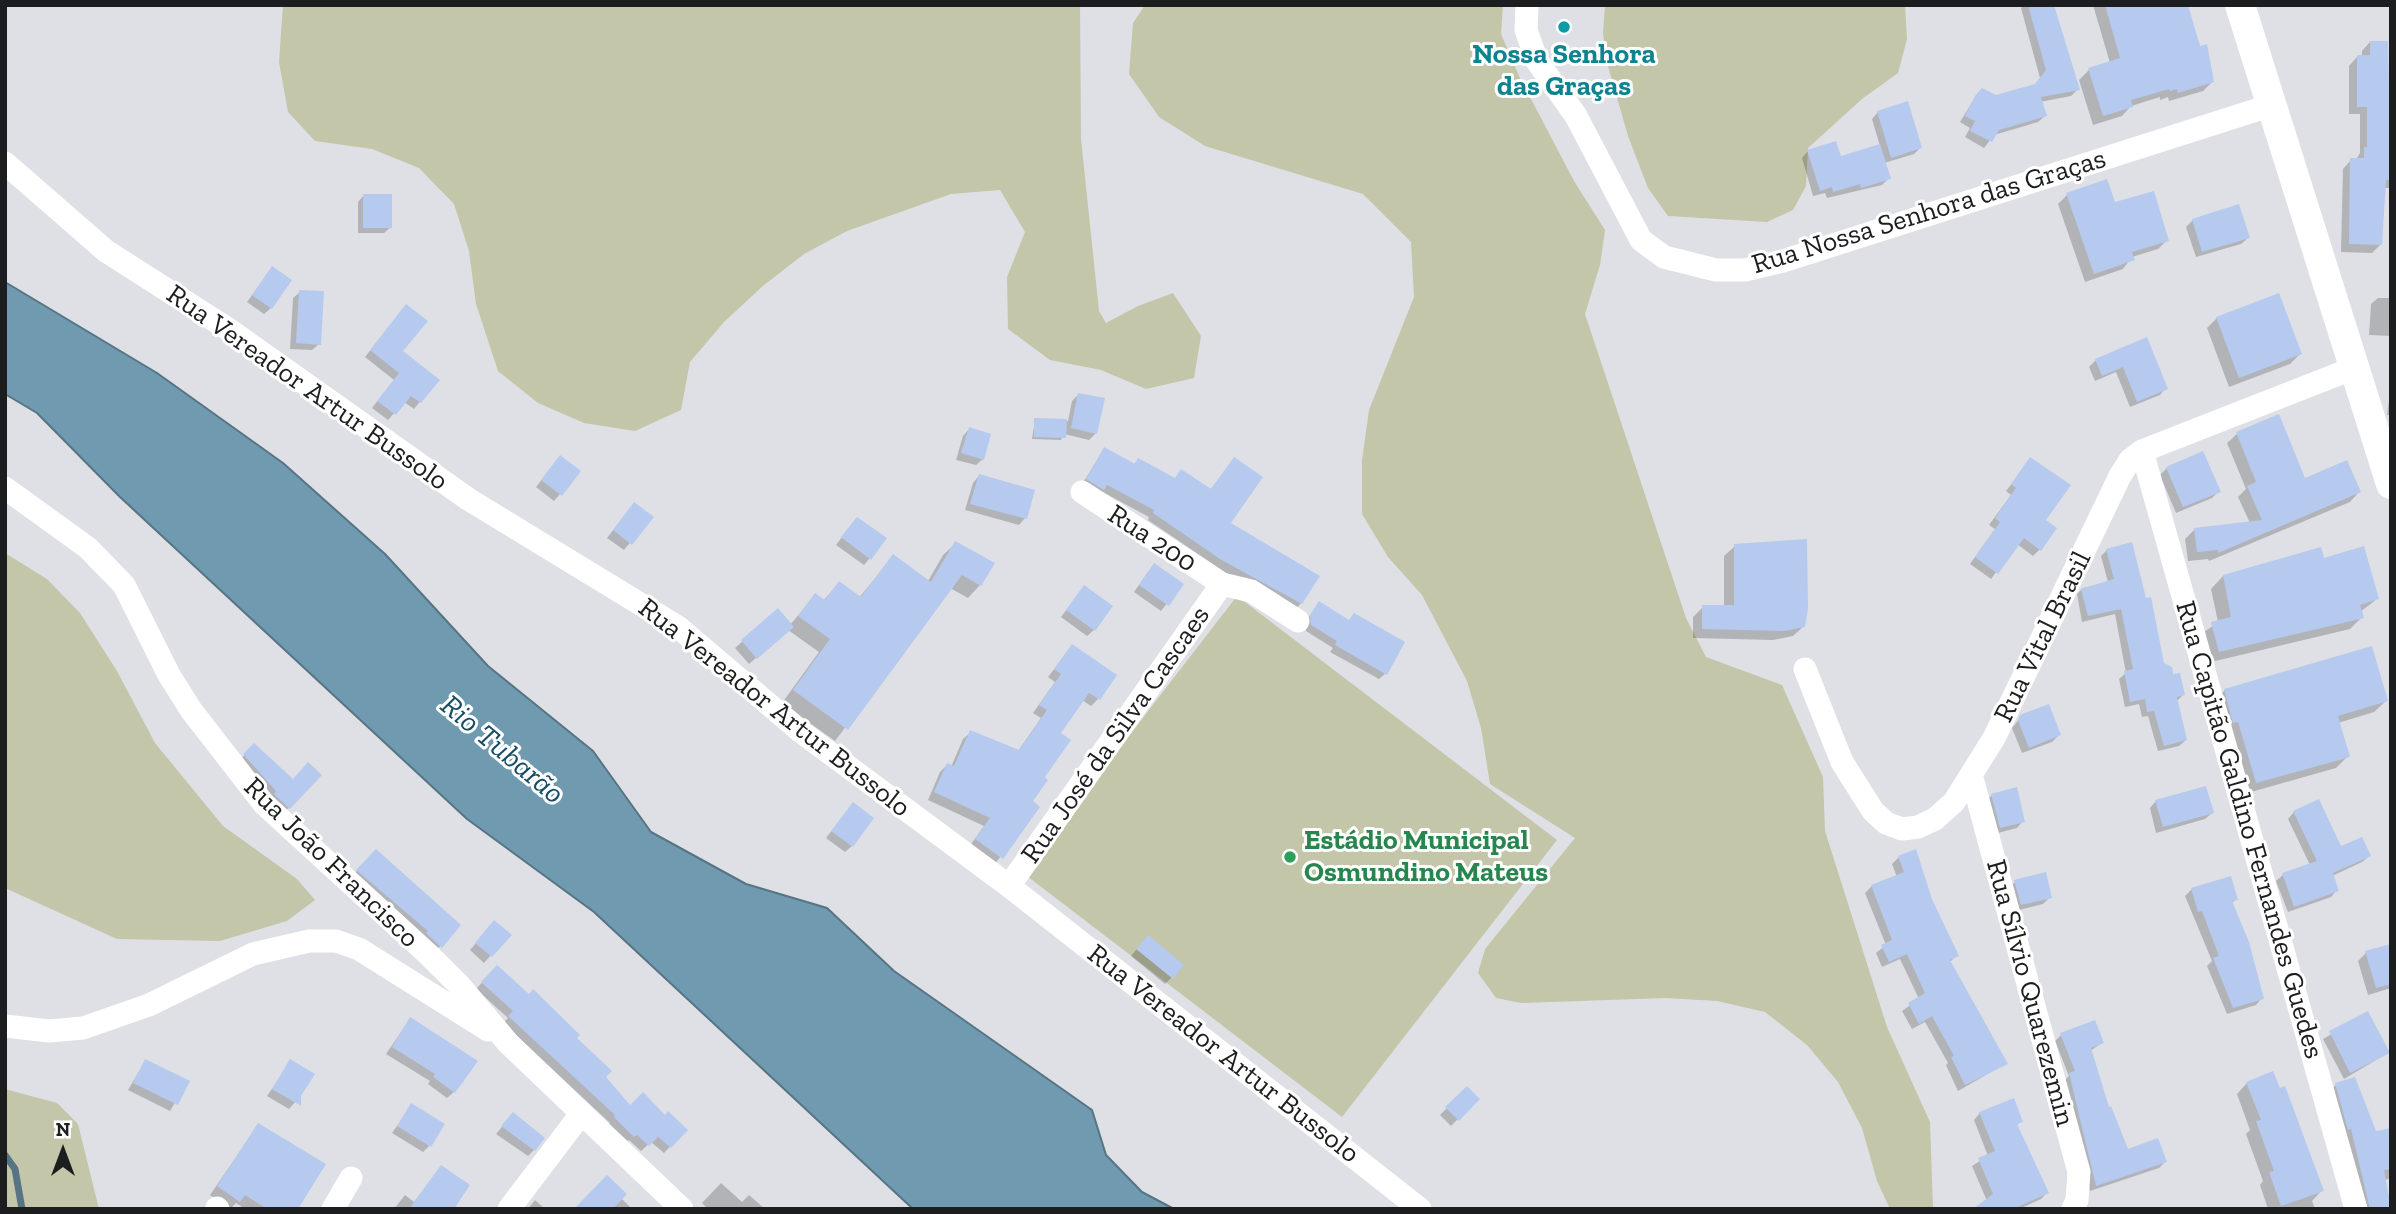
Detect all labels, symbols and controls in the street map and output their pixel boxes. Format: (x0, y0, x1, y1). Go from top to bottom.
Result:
marker: Nossa Senhora das Graças (1556, 19, 1572, 35)
place label: Nossa Senhora das Graças (1472, 38, 1656, 104)
street label: Rua Nossa Senhora das Graças (1748, 142, 2110, 282)
street label: Rua Vereador Artur Bussolo (160, 278, 454, 498)
street label: Rua 200 (1101, 498, 1203, 580)
street label: Rua Vital Brasil (1987, 546, 2099, 728)
street label: Rua Vereador Artur Bussolo (631, 591, 917, 825)
street label: Rua Capitão Galdino Fernandes Guedes (2167, 597, 2331, 1063)
street label: Rua José da Silva Cascaes (1014, 600, 1218, 870)
water label: Rio Tubarão (433, 688, 571, 812)
street label: Rua João Francisco (236, 771, 426, 955)
place label: Estádio Municipal Osmundino Mateus (1304, 824, 1548, 890)
marker: Estádio Municipal Osmundino Mateus (1282, 849, 1298, 865)
street label: Rua Sílvio Quarezemin (1978, 856, 2082, 1130)
street label: Rua Vereador Artur Bussolo (1080, 937, 1366, 1171)
north arrow (28, 1116, 98, 1186)
text: N (56, 1118, 70, 1141)

